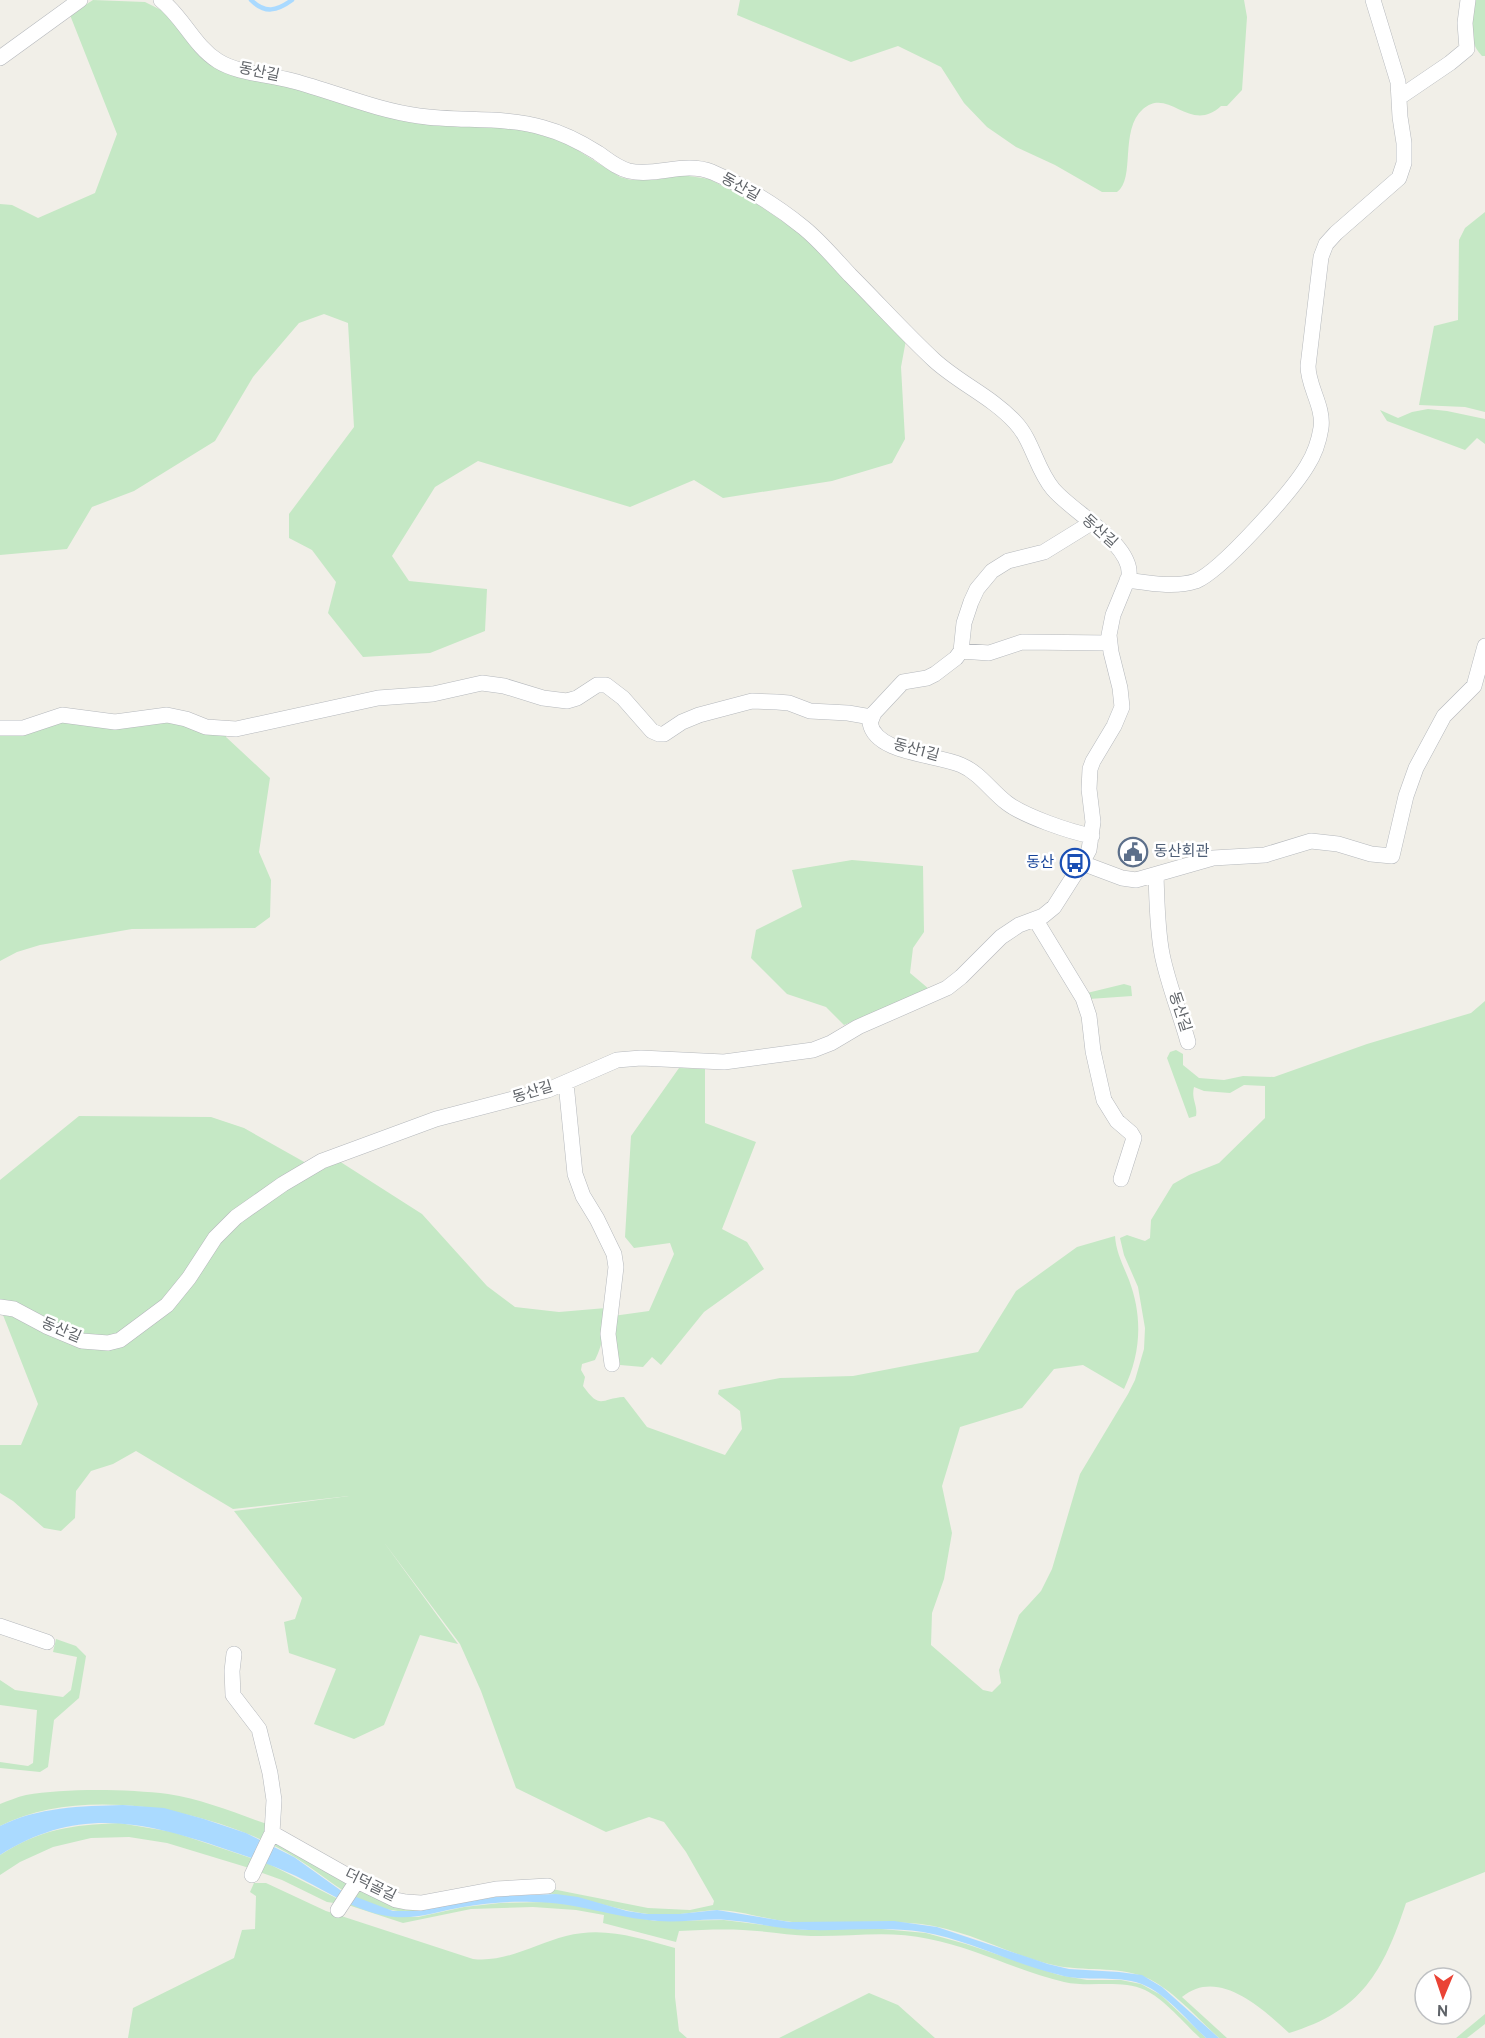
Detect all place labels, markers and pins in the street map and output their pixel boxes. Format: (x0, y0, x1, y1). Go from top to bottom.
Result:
public building icon: 동산회관 (1117, 836, 1149, 868)
place label: 동산회관 (1154, 843, 1209, 862)
bus stop icon: 동산 (1059, 847, 1091, 879)
place label: 동산 (1026, 854, 1054, 873)

